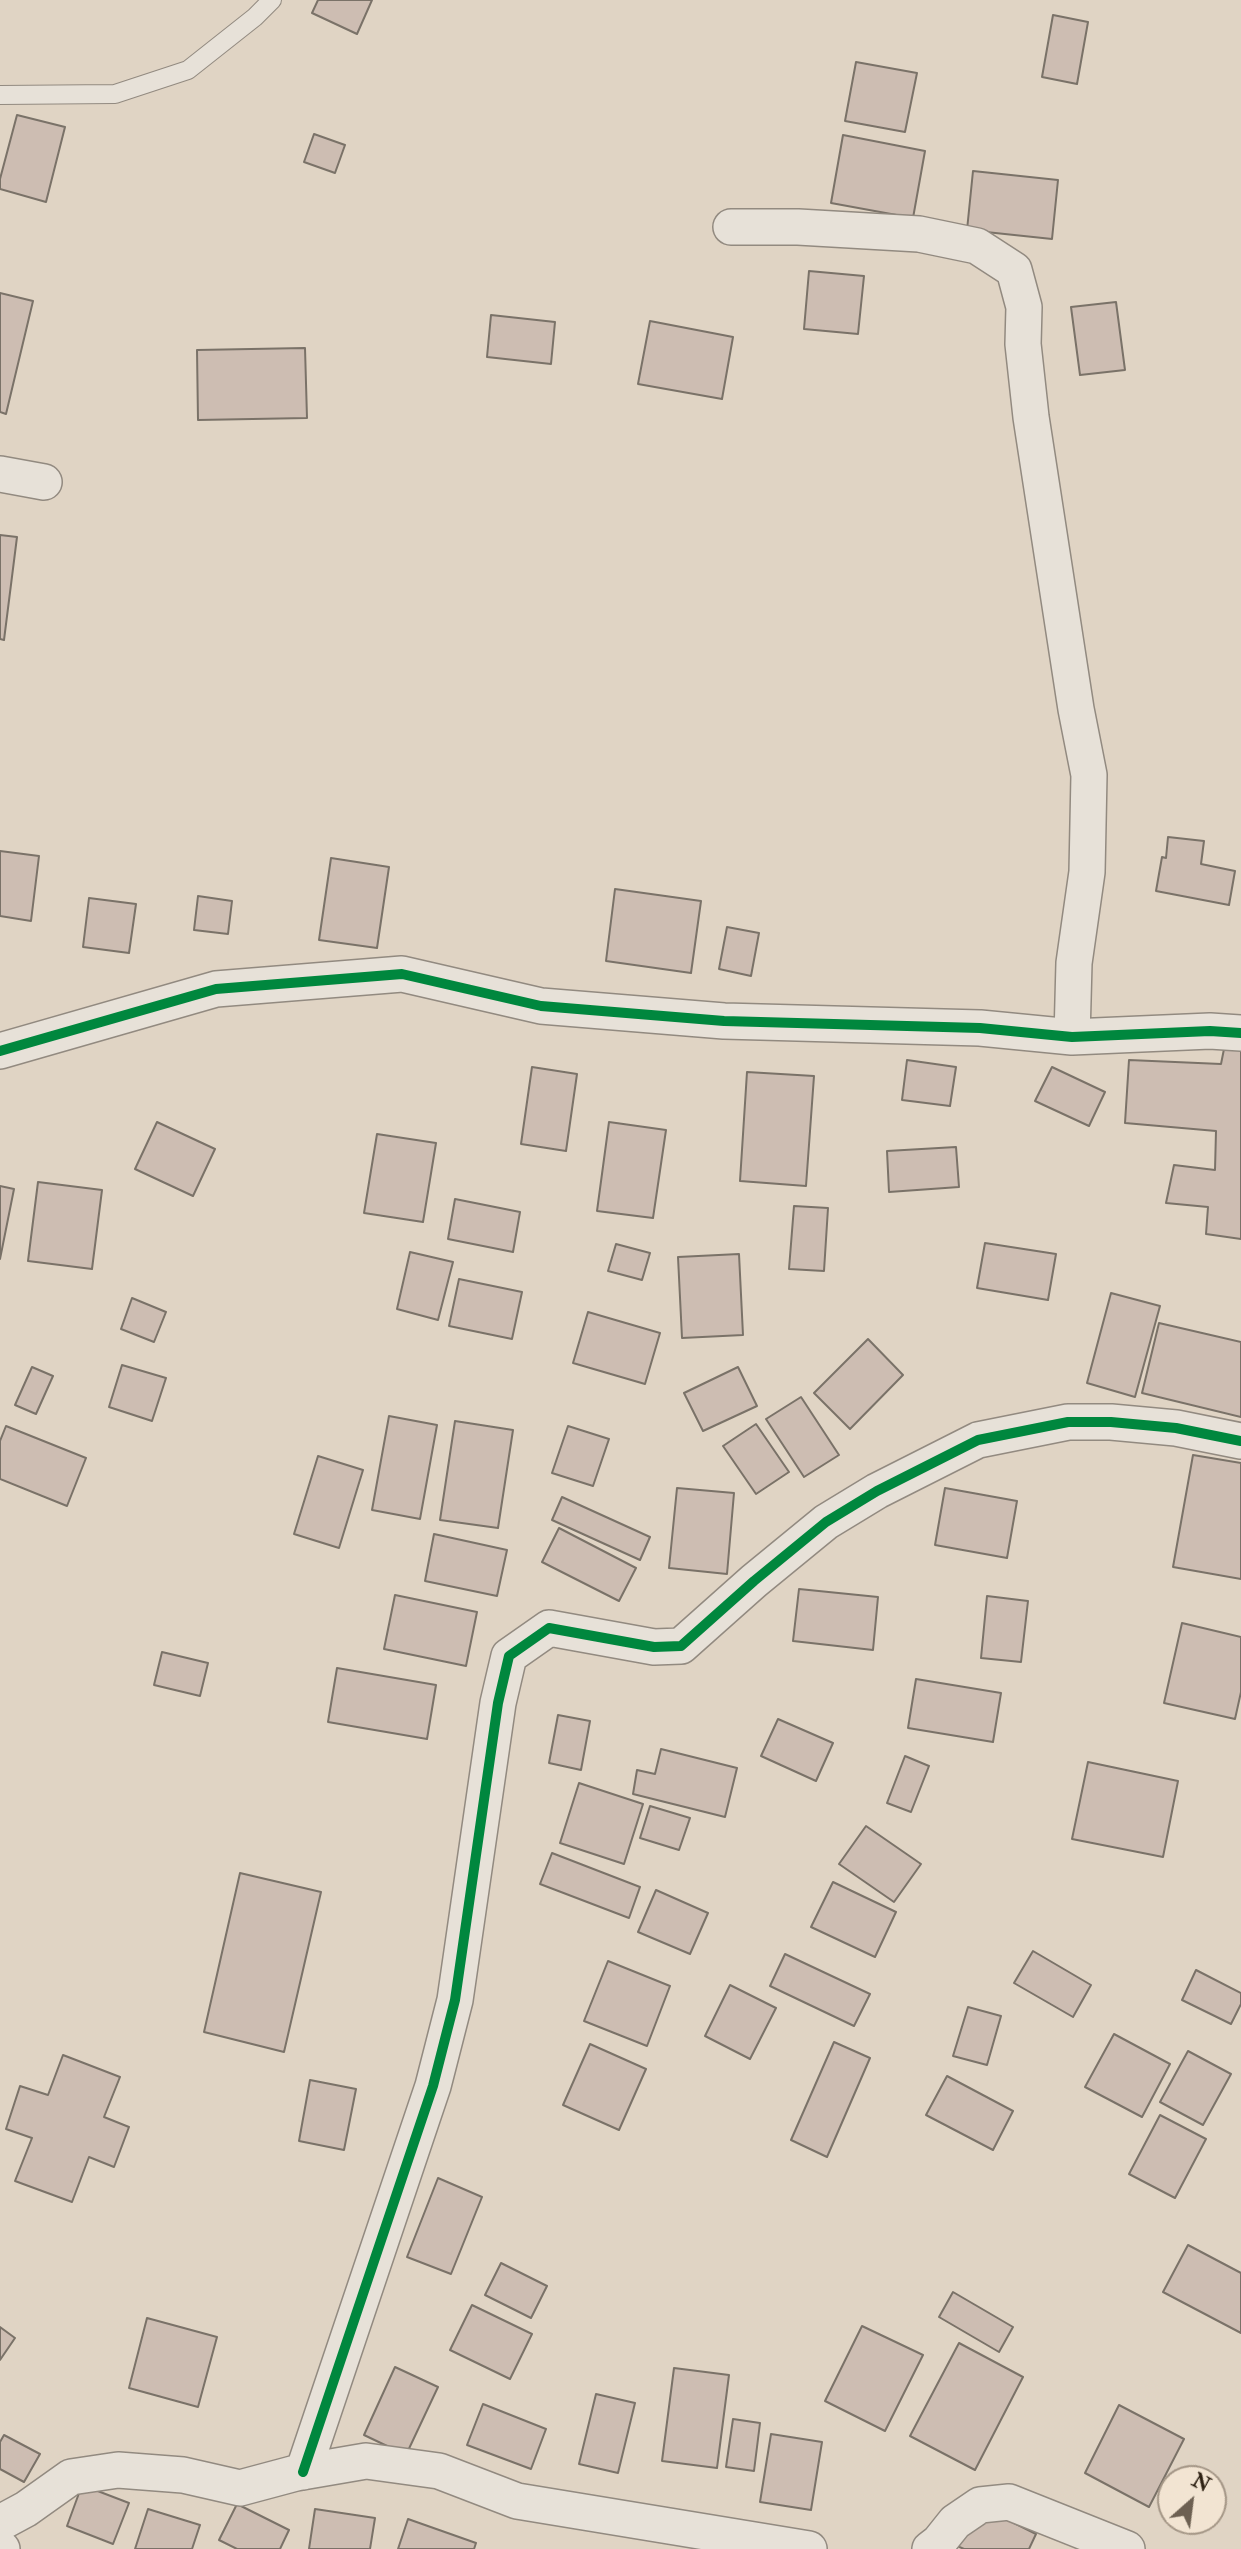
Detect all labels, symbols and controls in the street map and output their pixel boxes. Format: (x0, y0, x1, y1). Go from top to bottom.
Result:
north arrow (1157, 2465, 1227, 2535)
text: N (1188, 2469, 1214, 2498)

